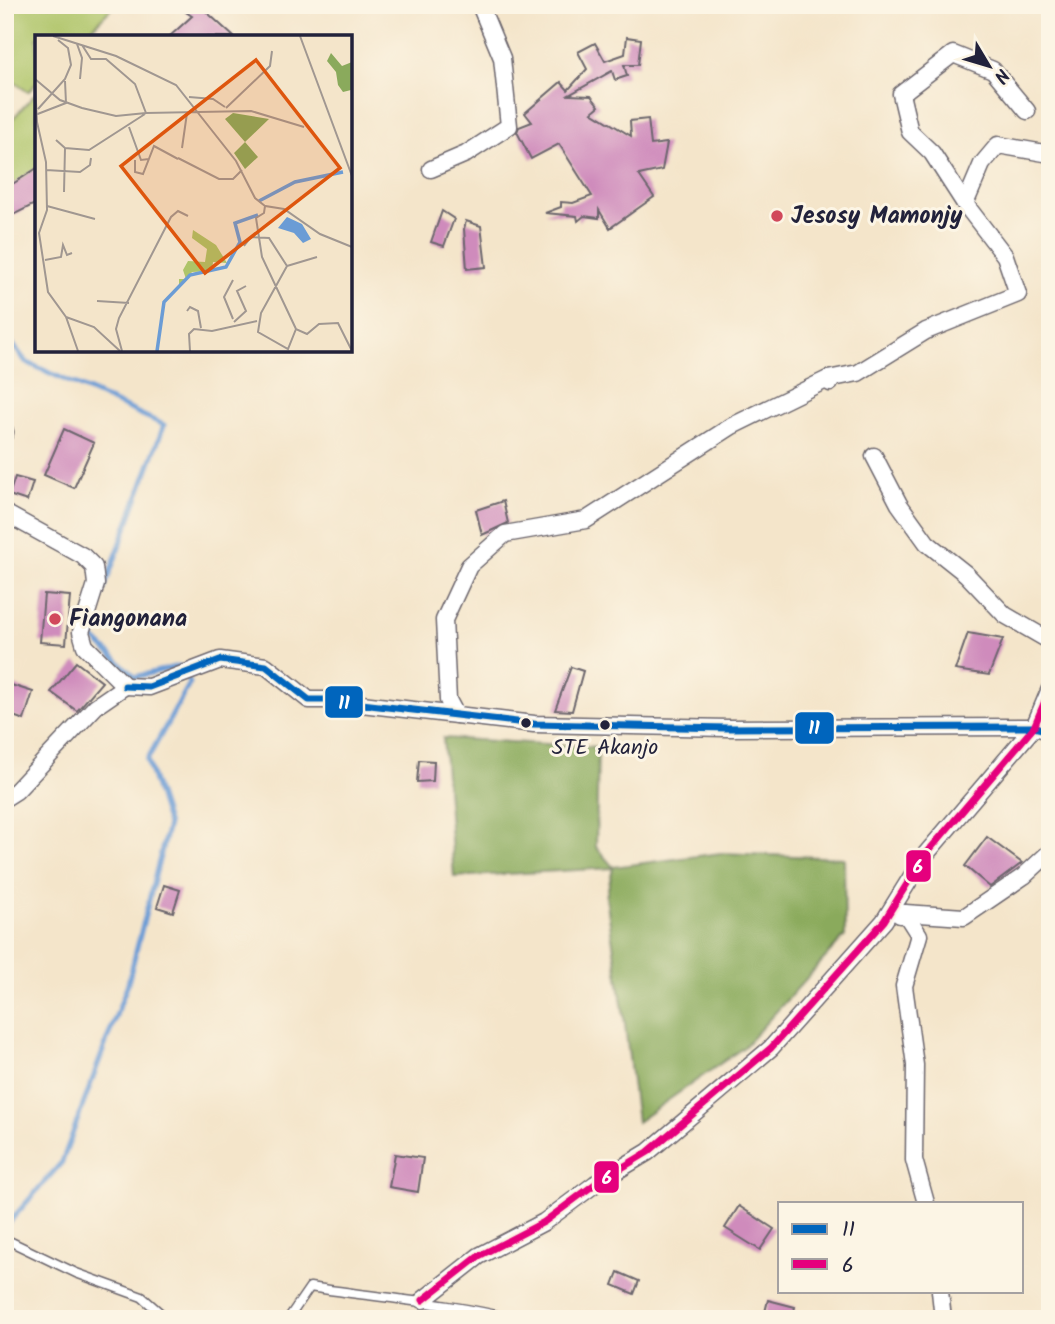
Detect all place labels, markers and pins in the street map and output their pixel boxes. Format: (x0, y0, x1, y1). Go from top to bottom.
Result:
place label: Jesosy Mamonjy (791, 197, 963, 236)
marker: Jesosy Mamonjy (769, 208, 785, 224)
place label: Fiangonana (69, 600, 187, 639)
marker: Fiangonana (47, 611, 63, 627)
unlabelled marker (519, 716, 533, 730)
marker: STE Akanjo (598, 718, 612, 732)
place label: STE Akanjo (552, 731, 658, 766)

